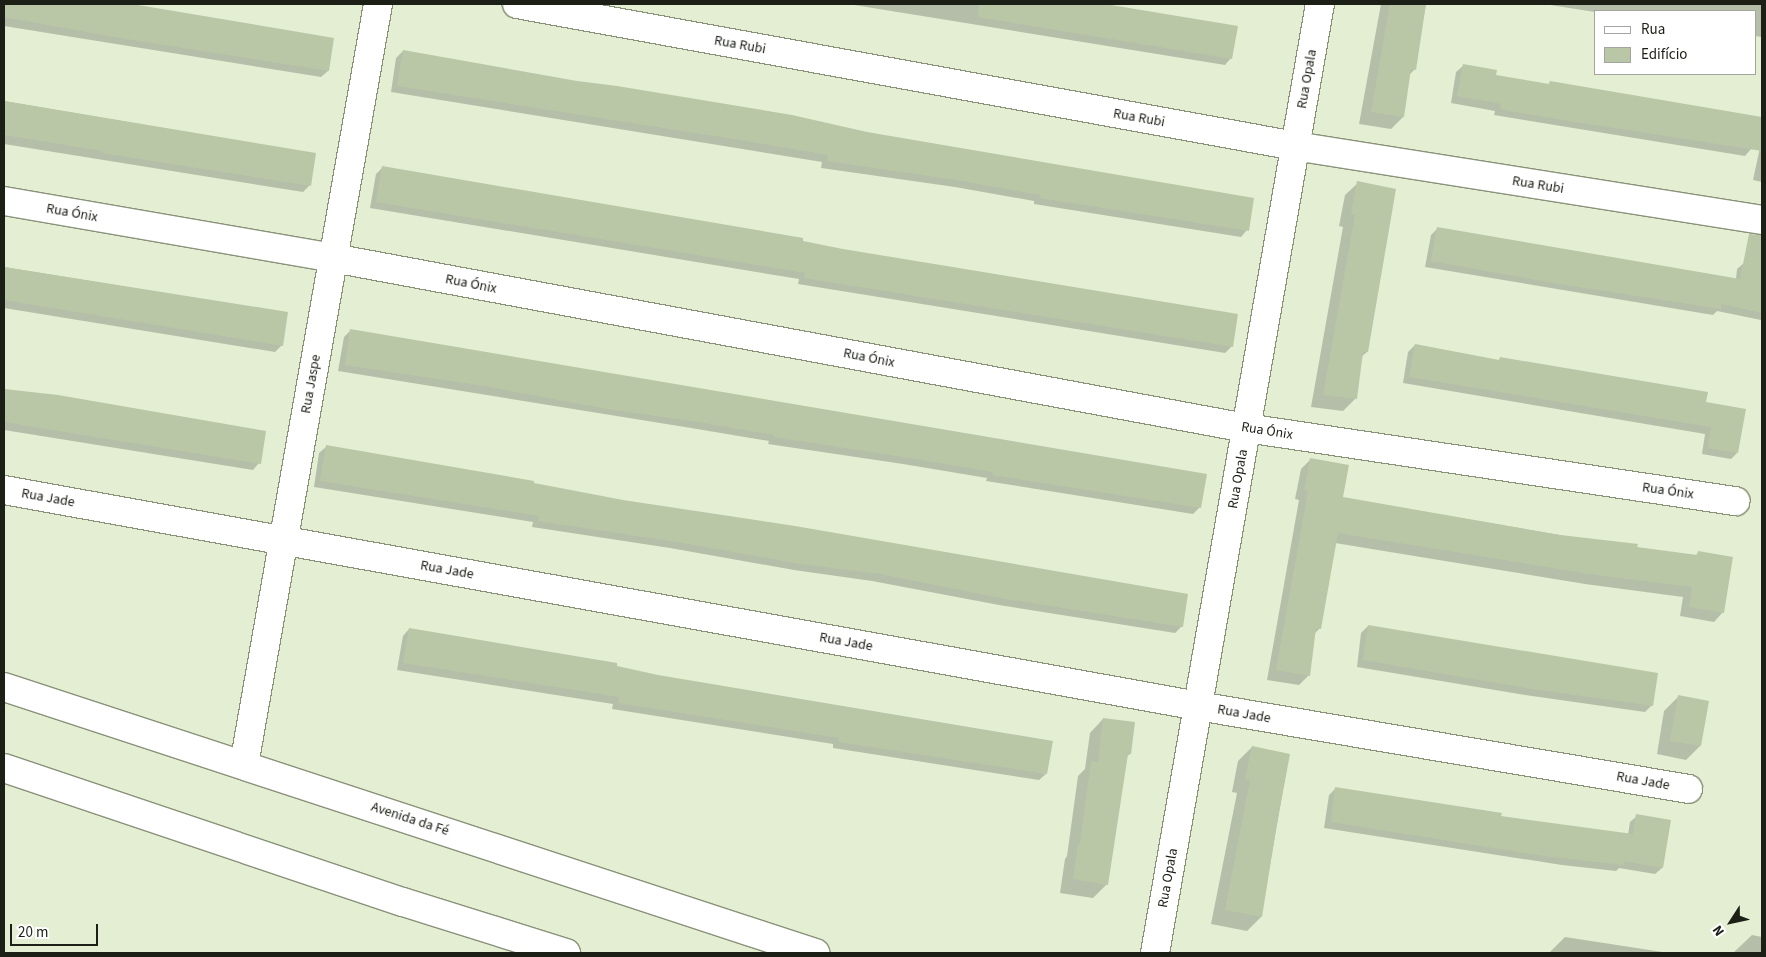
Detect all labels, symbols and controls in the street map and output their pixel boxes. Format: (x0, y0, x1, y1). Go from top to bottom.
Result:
legend (1594, 10, 1756, 75)
text: Rua (1641, 19, 1665, 40)
street label: Rua Rubi (713, 32, 767, 58)
text: Edifício (1641, 44, 1688, 65)
street label: Rua Opala (1294, 48, 1320, 110)
street label: Rua Rubi (1112, 105, 1166, 131)
street label: Rua Rubi (1511, 173, 1565, 197)
street label: Rua Ónix (45, 200, 99, 226)
street label: Rua Ónix (444, 271, 498, 297)
street label: Rua Ónix (842, 345, 896, 371)
street label: Rua Jaspe (298, 353, 324, 415)
street label: Rua Ónix (1240, 419, 1294, 443)
street label: Rua Opala (1225, 448, 1251, 510)
street label: Rua Ónix (1641, 479, 1695, 503)
street label: Rua Jade (20, 485, 76, 511)
street label: Rua Jade (419, 557, 475, 583)
street label: Rua Jade (818, 629, 874, 655)
street label: Rua Jade (1216, 701, 1272, 727)
street label: Rua Jade (1615, 768, 1671, 794)
street label: Avenida da Fé (369, 799, 451, 839)
street label: Rua Opala (1155, 847, 1181, 909)
north arrow (1706, 897, 1756, 947)
scale bar (12, 914, 100, 946)
text: N (1708, 921, 1730, 940)
text: 20 m (18, 922, 48, 943)

